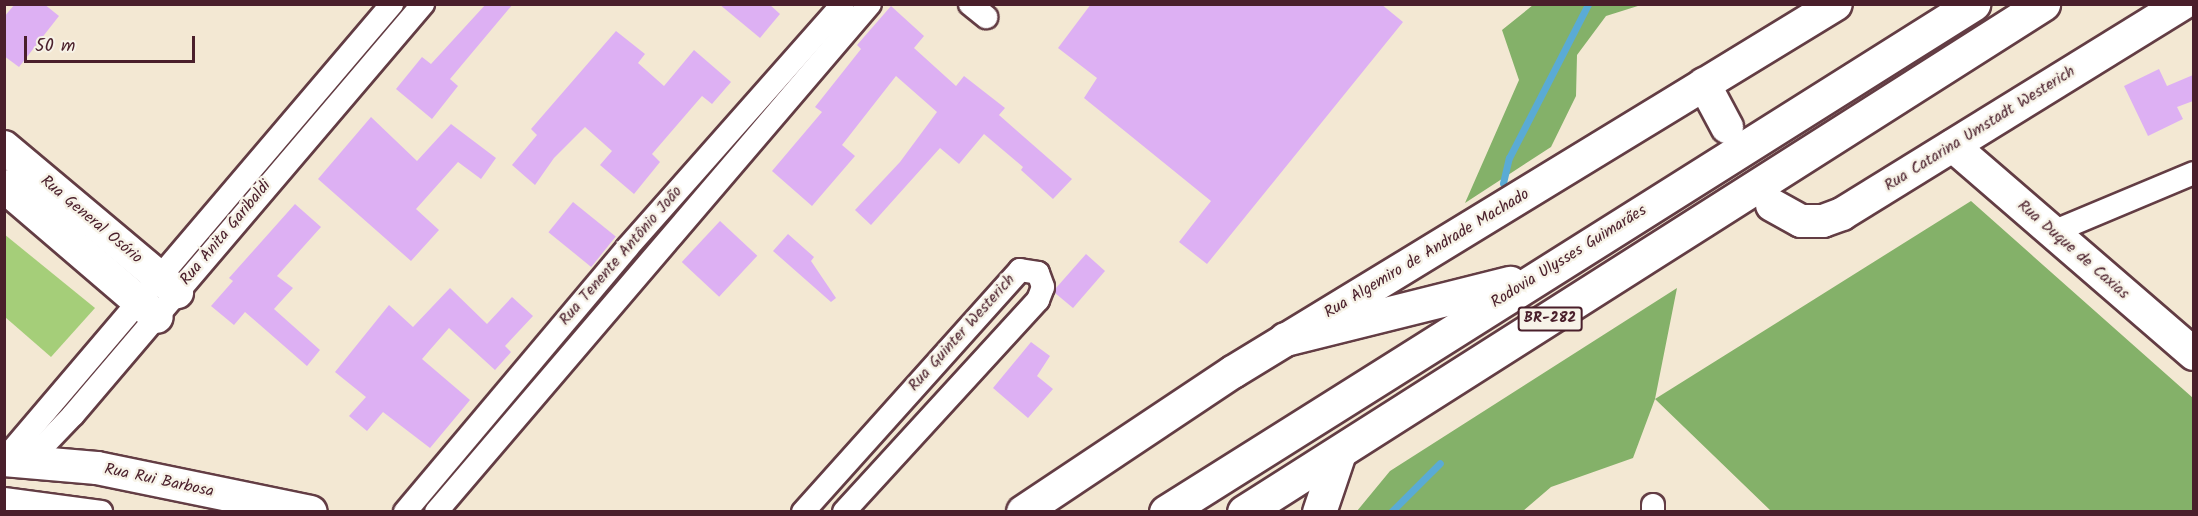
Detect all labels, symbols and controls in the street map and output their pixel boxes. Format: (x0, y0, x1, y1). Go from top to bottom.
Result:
scale bar (27, 24, 198, 62)
text: 50 m (35, 32, 75, 61)
street label: Rua Catarina Umstadt Westerich (1881, 62, 2079, 196)
street label: Rua General Osório (36, 172, 146, 268)
street label: Rua Anita Garibaldi (176, 177, 276, 289)
street label: Rua Tenente Antônio João (555, 183, 687, 329)
street label: Rua Algemiro de Andrade Machado (1321, 185, 1533, 323)
street label: Rua Duque de Caxias (2013, 196, 2133, 304)
street label: Rodovia Ulysses Guimarães (1488, 201, 1650, 313)
street label: Rua Guinter Westerich (904, 271, 1020, 395)
road number: BR-282 (1517, 307, 1583, 331)
street label: Rua Rui Barbosa (103, 460, 215, 502)

